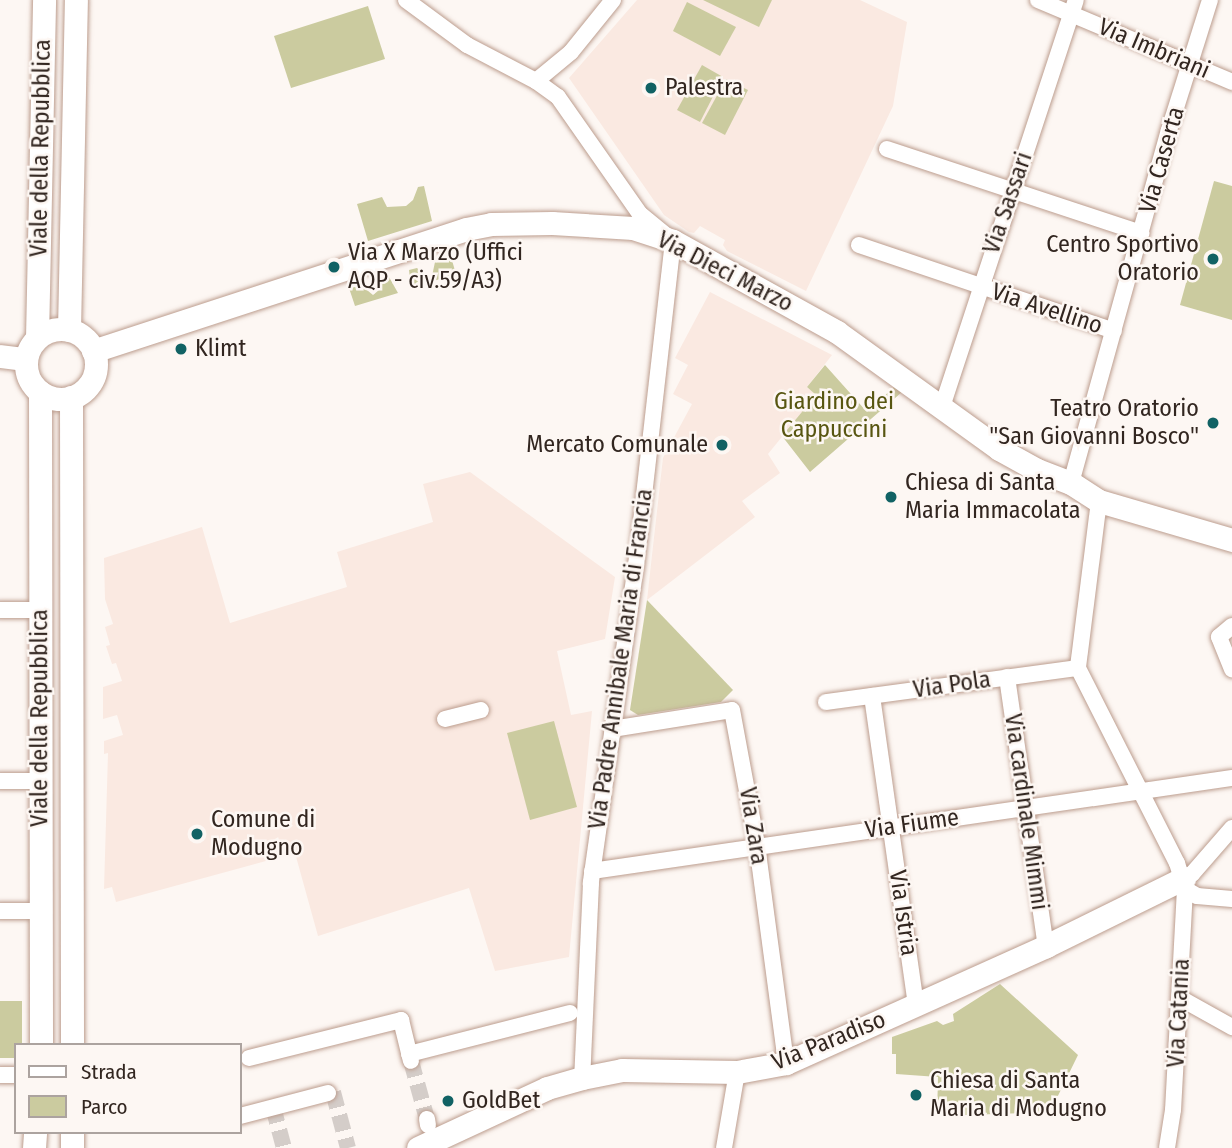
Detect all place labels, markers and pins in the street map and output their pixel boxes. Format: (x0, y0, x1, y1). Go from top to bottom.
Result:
place label: Palestra (665, 74, 743, 102)
marker: Palestra (643, 80, 659, 96)
place label: Centro Sportivo Oratorio (1046, 231, 1199, 287)
place label: Via X Marzo (Uffici AQP - civ.59/A3) (348, 239, 523, 295)
marker: Centro Sportivo Oratorio (1205, 251, 1221, 267)
marker: Via X Marzo (Uffici AQP - civ.59/A3) (326, 259, 342, 275)
place label: Klimt (195, 335, 246, 363)
marker: Klimt (173, 341, 189, 357)
place label: Teatro Oratorio "San Giovanni Bosco" (989, 395, 1199, 451)
marker: Teatro Oratorio "San Giovanni Bosco" (1205, 415, 1221, 431)
place label: Mercato Comunale (526, 431, 708, 459)
marker: Mercato Comunale (714, 437, 730, 453)
place label: Chiesa di Santa Maria Immacolata (905, 469, 1080, 525)
marker: Chiesa di Santa Maria Immacolata (883, 489, 899, 505)
place label: Comune di Modugno (211, 806, 315, 862)
marker: Comune di Modugno (189, 826, 205, 842)
place label: Chiesa di Santa Maria di Modugno (930, 1067, 1107, 1123)
place label: GoldBet (462, 1087, 540, 1115)
marker: Chiesa di Santa Maria di Modugno (908, 1087, 924, 1103)
marker: GoldBet (440, 1093, 456, 1109)

